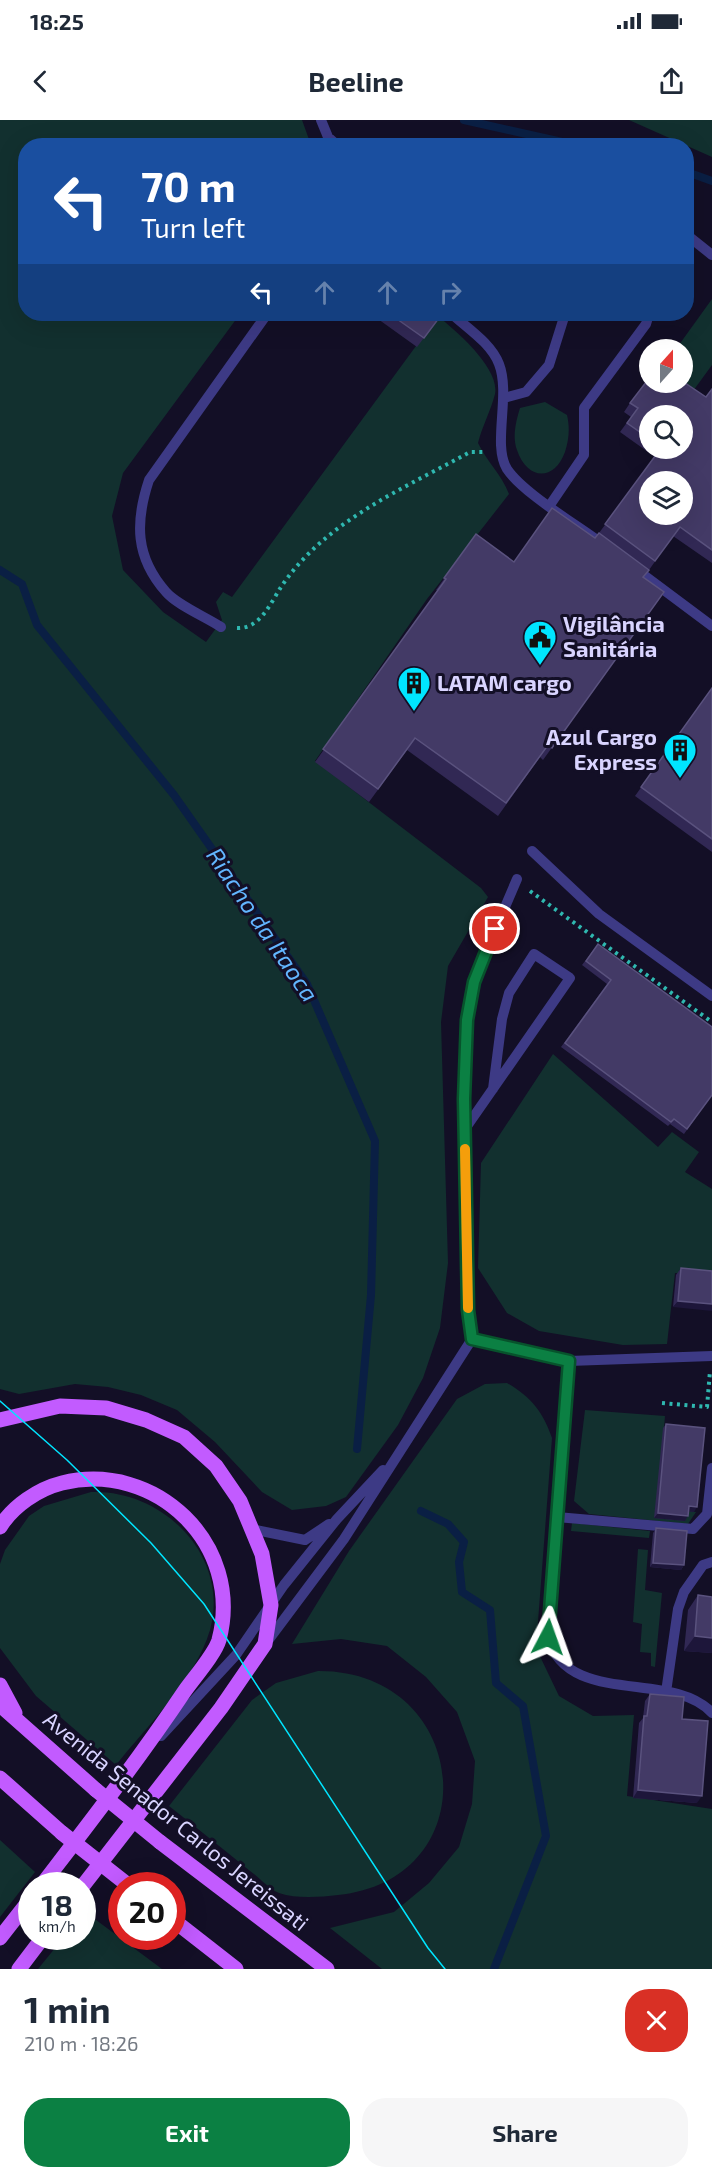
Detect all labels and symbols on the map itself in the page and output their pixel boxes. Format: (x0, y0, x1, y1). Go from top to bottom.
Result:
north arrow (639, 339, 693, 393)
place label: Vigilância Sanitária (563, 610, 665, 661)
public building icon: Vigilância Sanitária (522, 619, 558, 666)
building icon: LATAM cargo (396, 665, 432, 712)
place label: LATAM cargo (437, 669, 572, 695)
place label: Azul Cargo Express (546, 723, 657, 774)
building icon: Azul Cargo Express (662, 732, 698, 779)
water label: Riacho da Itaoca (201, 842, 325, 1007)
pin (469, 903, 520, 954)
position arrow (516, 1605, 580, 1669)
street label: Avenida Senador Carlos Jereissati (39, 1705, 314, 1935)
speed limit sign: 20 (108, 1872, 186, 1950)

